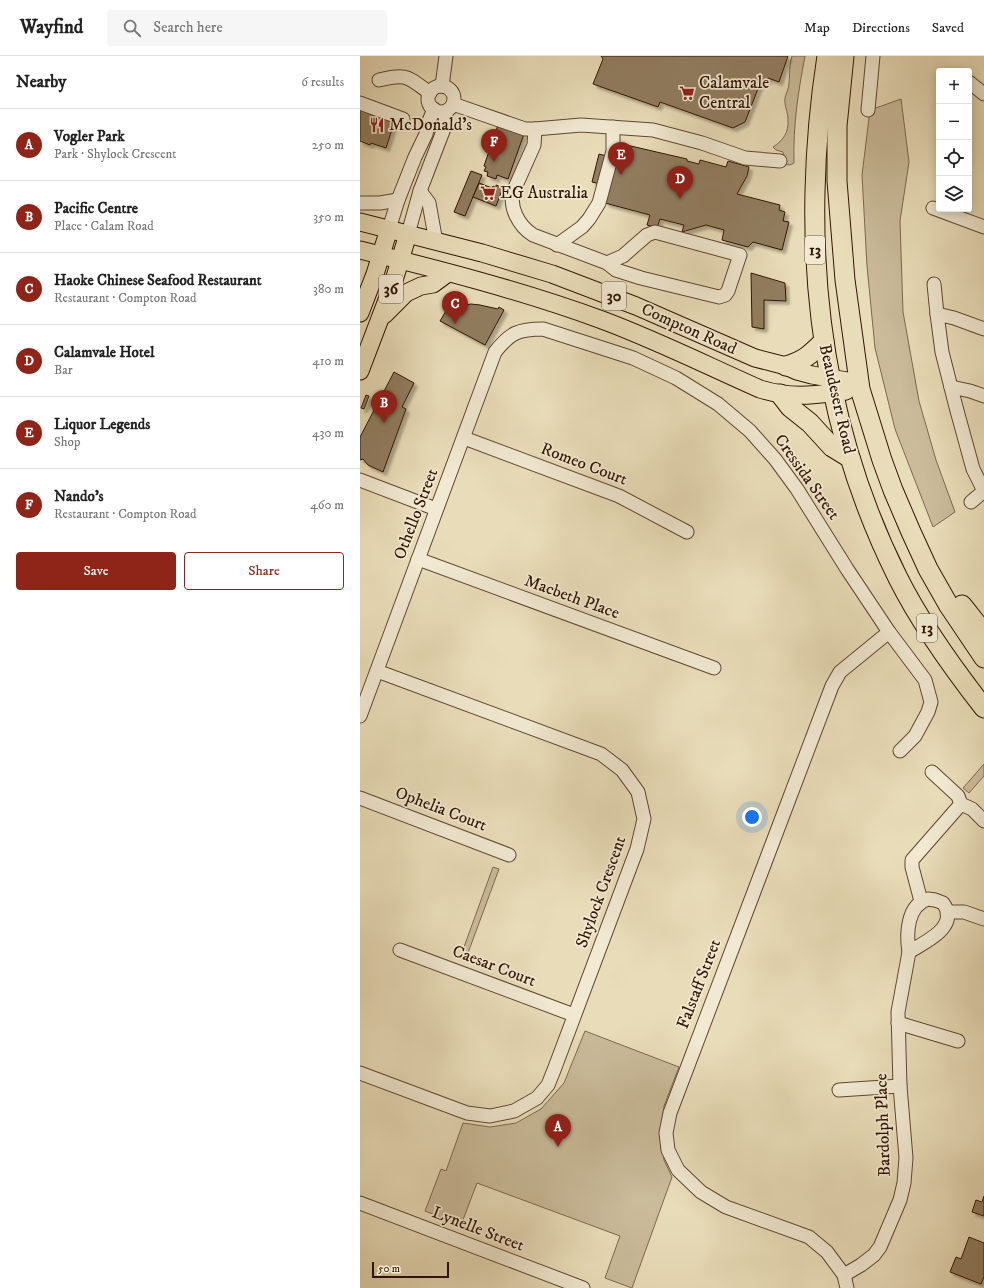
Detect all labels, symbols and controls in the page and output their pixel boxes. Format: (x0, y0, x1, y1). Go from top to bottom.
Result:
search box (107, 10, 387, 46)
text: Wayfind (20, 16, 83, 39)
icon: search (121, 17, 143, 39)
text: Search here (153, 18, 223, 37)
text: Map (804, 19, 830, 37)
text: Directions (852, 19, 910, 37)
text: Saved (932, 19, 964, 37)
map controls (936, 68, 972, 212)
button: + (936, 68, 972, 104)
text: Nearby (16, 71, 66, 93)
place label: Calamvale Central (699, 72, 769, 114)
text: 6 results (301, 74, 344, 90)
supermarket icon: Calamvale Central (678, 84, 696, 102)
button: − (936, 104, 972, 140)
place label: McDonald's (389, 114, 472, 136)
restaurant icon: McDonald's (368, 116, 386, 134)
text: Vogler Park (54, 127, 125, 146)
pin: F (481, 129, 507, 162)
text: A (25, 137, 33, 153)
text: 250 m (312, 137, 344, 153)
button: locate (936, 140, 972, 176)
pin: E (608, 142, 634, 175)
text: Park · Shylock Crescent (54, 146, 176, 162)
pin: D (667, 166, 693, 199)
button: layers (936, 176, 972, 212)
place label: EG Australia (500, 182, 589, 204)
supermarket icon: EG Australia (479, 184, 497, 202)
text: Pacific Centre (54, 199, 138, 218)
text: B (25, 209, 33, 225)
text: 350 m (313, 209, 344, 225)
text: Place · Calam Road (54, 218, 154, 234)
road number: 13 (805, 236, 825, 264)
text: Haoke Chinese Seafood Restaurant (54, 271, 262, 290)
road number: 36 (379, 275, 403, 303)
text: C (25, 281, 33, 297)
text: 380 m (313, 281, 344, 297)
road number: 30 (602, 282, 626, 310)
text: Restaurant · Compton Road (54, 290, 196, 306)
pin: C (442, 291, 468, 324)
street label: Compton Road (638, 298, 741, 360)
street label: Beaudesert Road (814, 342, 860, 457)
text: Calamvale Hotel (54, 343, 154, 362)
text: D (24, 353, 34, 369)
text: 410 m (312, 353, 344, 369)
text: Bar (54, 362, 73, 378)
pin: B (371, 390, 397, 423)
text: Liquor Legends (54, 415, 150, 434)
text: E (24, 425, 34, 441)
text: 430 m (312, 425, 344, 441)
street label: Cressida Street (769, 430, 845, 525)
text: Shop (54, 434, 80, 450)
street label: Romeo Court (538, 437, 631, 491)
street label: Othello Street (389, 465, 444, 563)
text: Nando's (54, 487, 104, 506)
text: F (25, 497, 33, 513)
text: 460 m (310, 497, 344, 513)
text: Restaurant · Compton Road (54, 506, 196, 522)
button: Save (16, 552, 176, 590)
button: Share (184, 552, 344, 590)
street label: Macbeth Place (521, 570, 623, 624)
road number: 13 (917, 614, 937, 642)
street label: Ophelia Court (392, 781, 490, 837)
your location (742, 807, 762, 827)
street label: Shylock Crescent (571, 833, 632, 951)
street label: Falstaff Street (672, 936, 726, 1032)
street label: Caesar Court (449, 940, 540, 992)
street label: Bardolph Place (870, 1073, 896, 1177)
pin: A (545, 1114, 571, 1147)
street label: Lynelle Street (429, 1201, 528, 1257)
scale bar (372, 1260, 449, 1279)
text: 50 m (378, 1262, 400, 1276)

